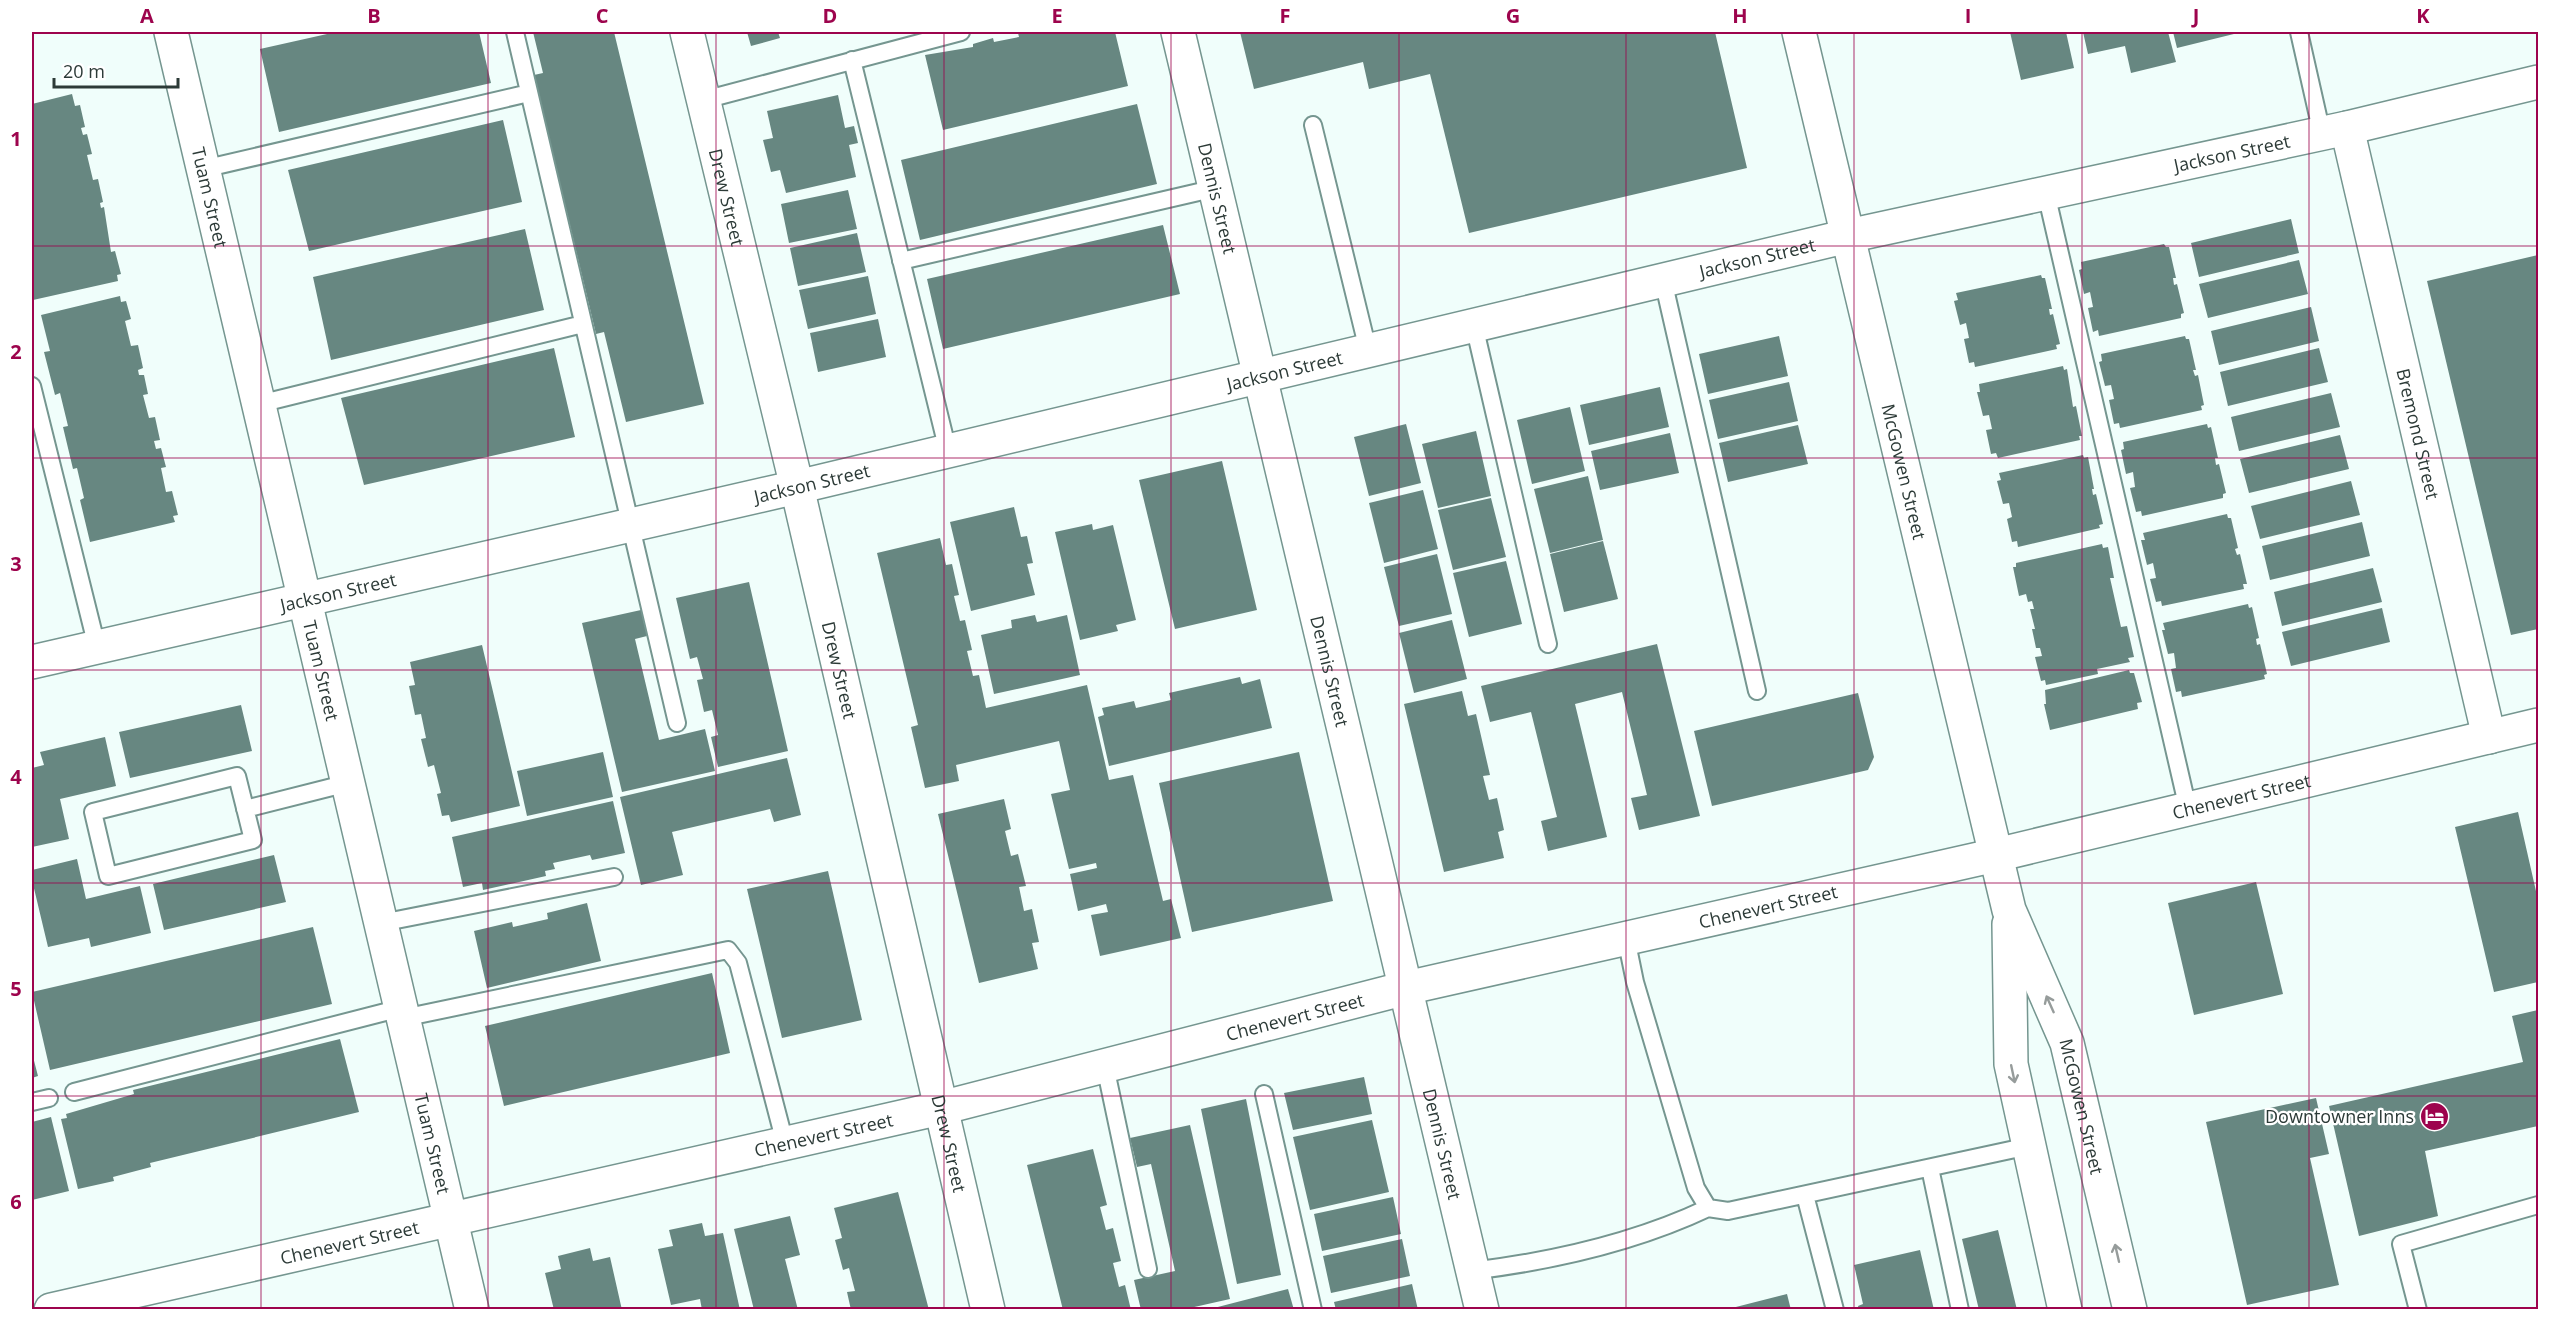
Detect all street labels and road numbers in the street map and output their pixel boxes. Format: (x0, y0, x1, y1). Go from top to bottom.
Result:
street label: Jackson Street (2169, 129, 2292, 178)
street label: Dennis Street (1193, 140, 1242, 256)
street label: Tuam Street (187, 145, 233, 250)
street label: Drew Street (704, 146, 750, 248)
street label: Jackson Street (1695, 232, 1818, 284)
street label: Jackson Street (1222, 345, 1345, 396)
street label: Bremond Street (2391, 366, 2445, 502)
street label: McGowen Street (1876, 401, 1932, 542)
street label: Jackson Street (750, 458, 872, 509)
street label: Jackson Street (276, 567, 398, 617)
street label: Dennis Street (1305, 613, 1355, 729)
street label: Tuam Street (298, 618, 345, 723)
street label: Drew Street (817, 619, 862, 721)
street label: Chenevert Street (2170, 768, 2313, 824)
street label: Chenevert Street (1696, 879, 1840, 934)
street label: Chenevert Street (1223, 987, 1366, 1046)
street label: McGowen Street (2054, 1036, 2110, 1177)
street label: Dennis Street (1418, 1086, 1467, 1202)
street label: Tuam Street (409, 1091, 456, 1196)
street label: Drew Street (926, 1092, 972, 1195)
street label: Chenevert Street (752, 1107, 895, 1162)
street label: Chenevert Street (278, 1215, 421, 1270)

